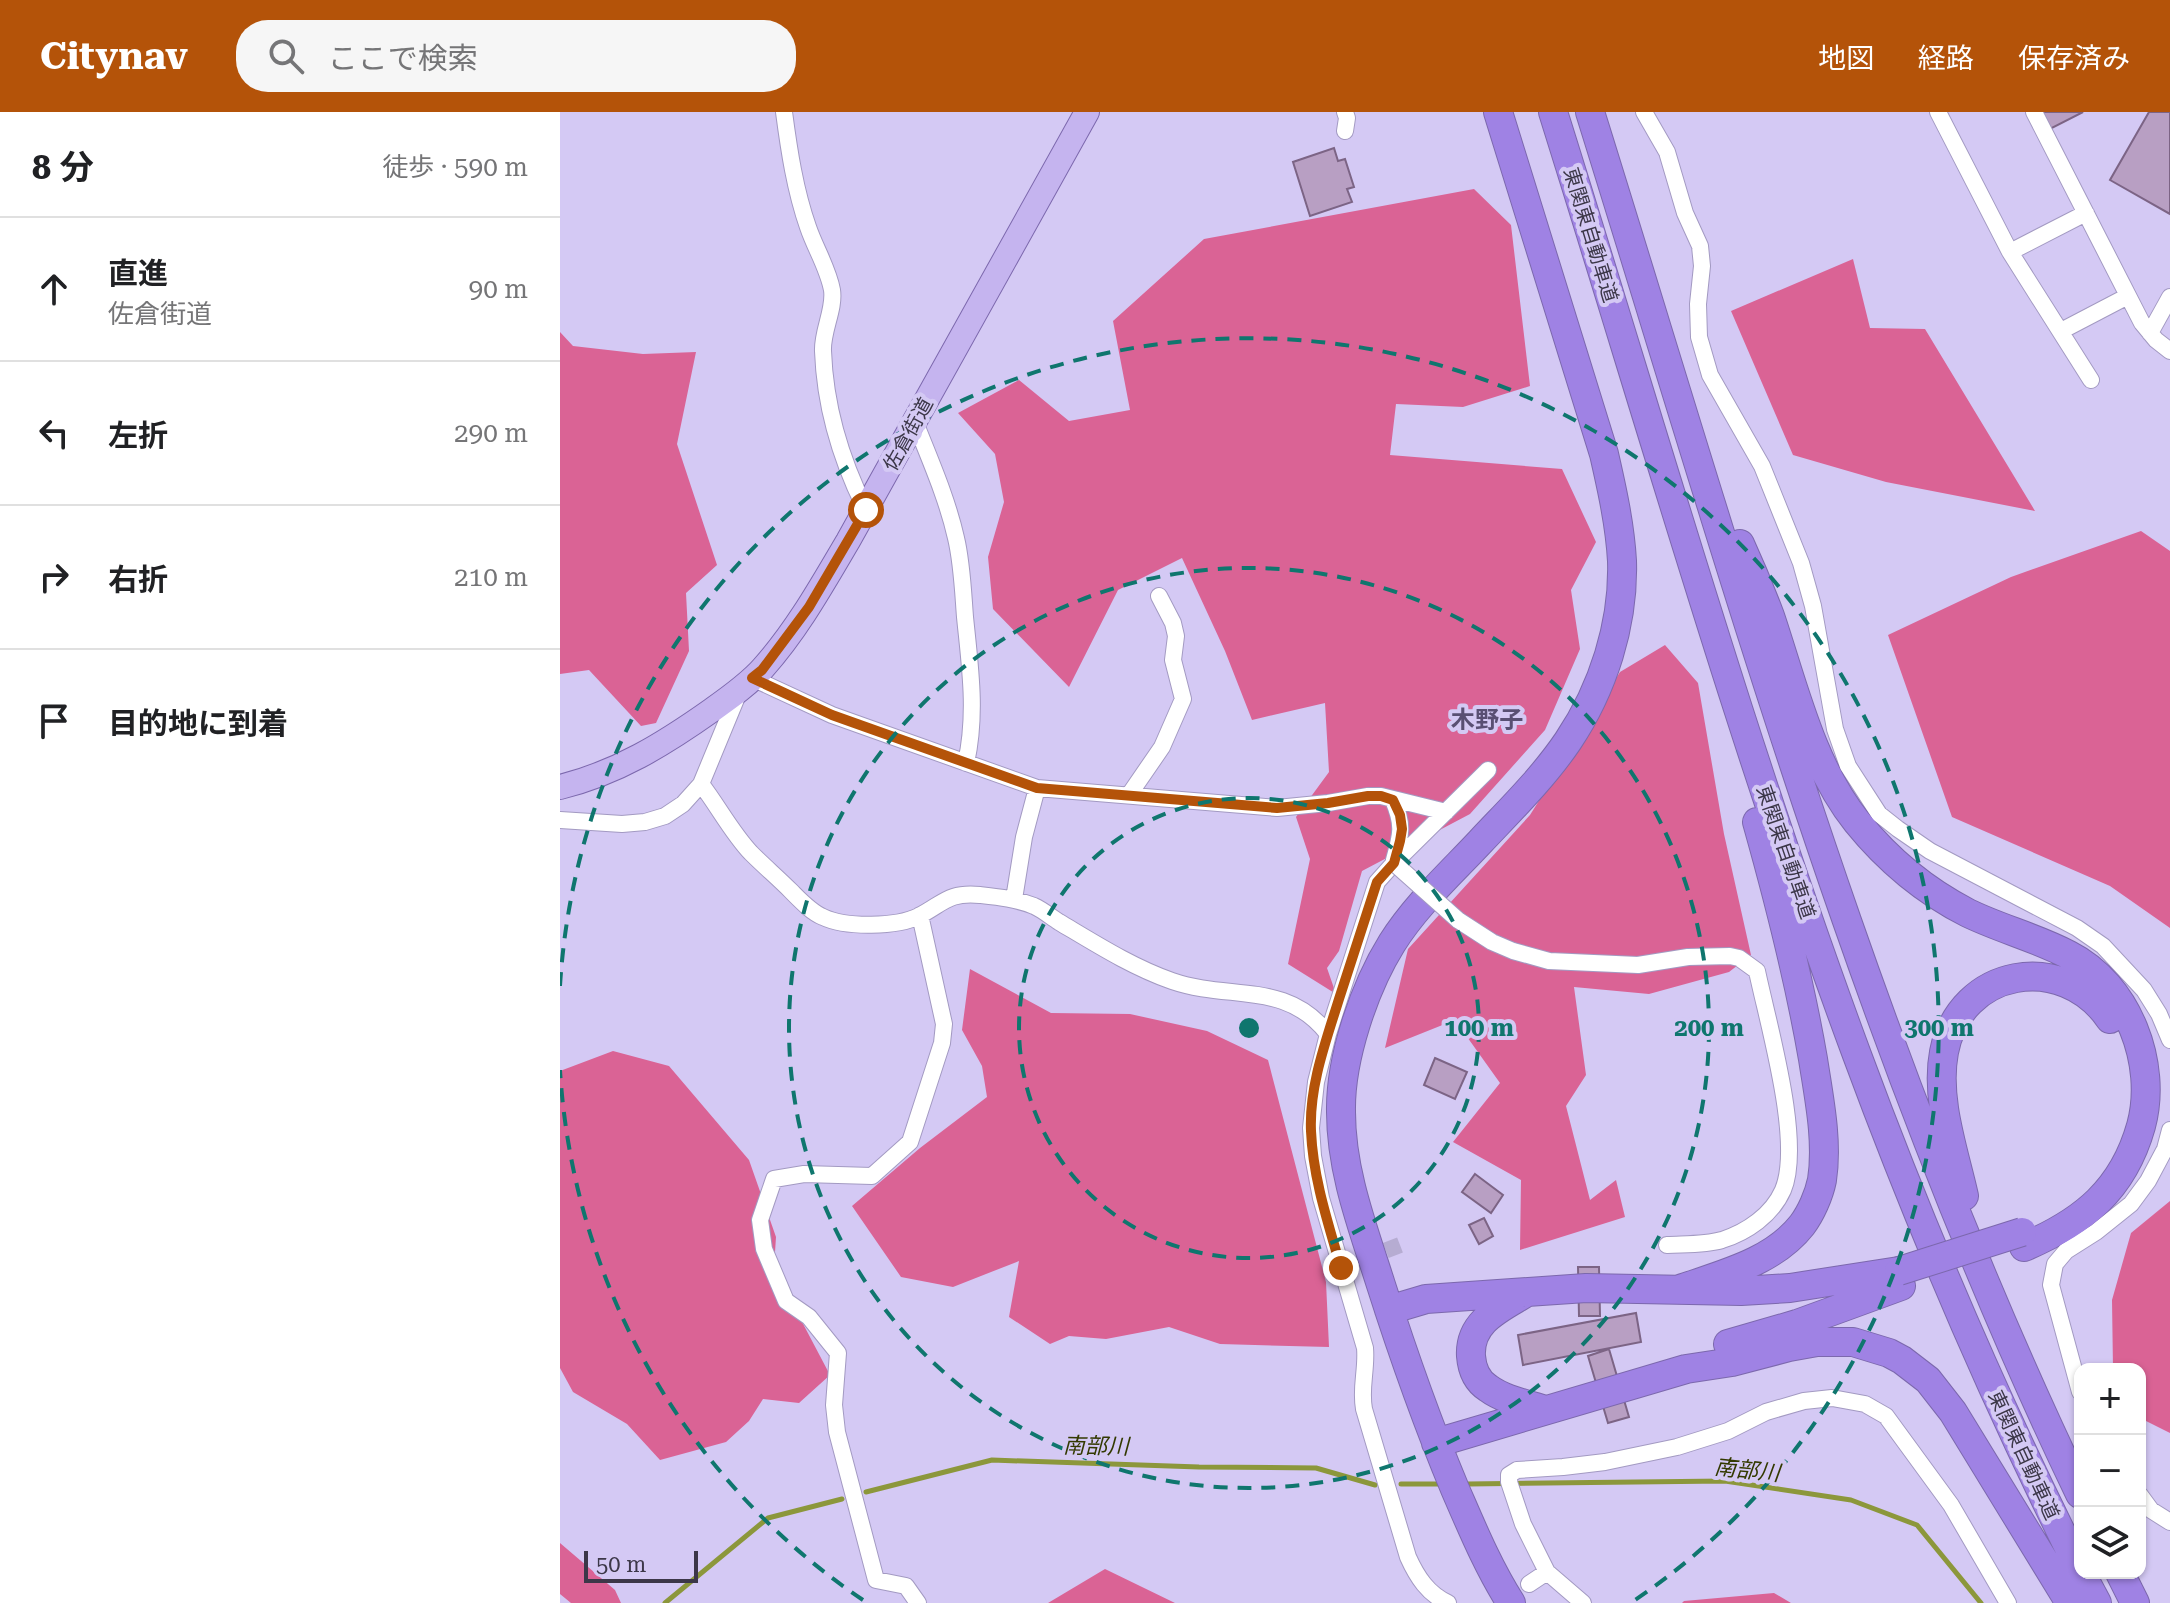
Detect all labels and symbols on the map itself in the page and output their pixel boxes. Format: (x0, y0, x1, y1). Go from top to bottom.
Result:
street label: 東関東自動車道 (1559, 165, 1623, 305)
street label: 佐倉街道 (878, 393, 938, 475)
route start (848, 492, 884, 528)
district label: 木野子 (1451, 706, 1523, 734)
street label: 東関東自動車道 (1752, 782, 1820, 922)
centre of rings (1235, 1014, 1263, 1042)
text: 100 m (1444, 1014, 1514, 1042)
text: 200 m (1674, 1014, 1744, 1042)
text: 300 m (1904, 1014, 1974, 1042)
route end (1323, 1250, 1359, 1286)
street label: 東関東自動車道 (1984, 1386, 2064, 1524)
water label: 南部川 (1063, 1433, 1131, 1459)
water label: 南部川 (1713, 1454, 1783, 1486)
scale bar (584, 1547, 698, 1583)

